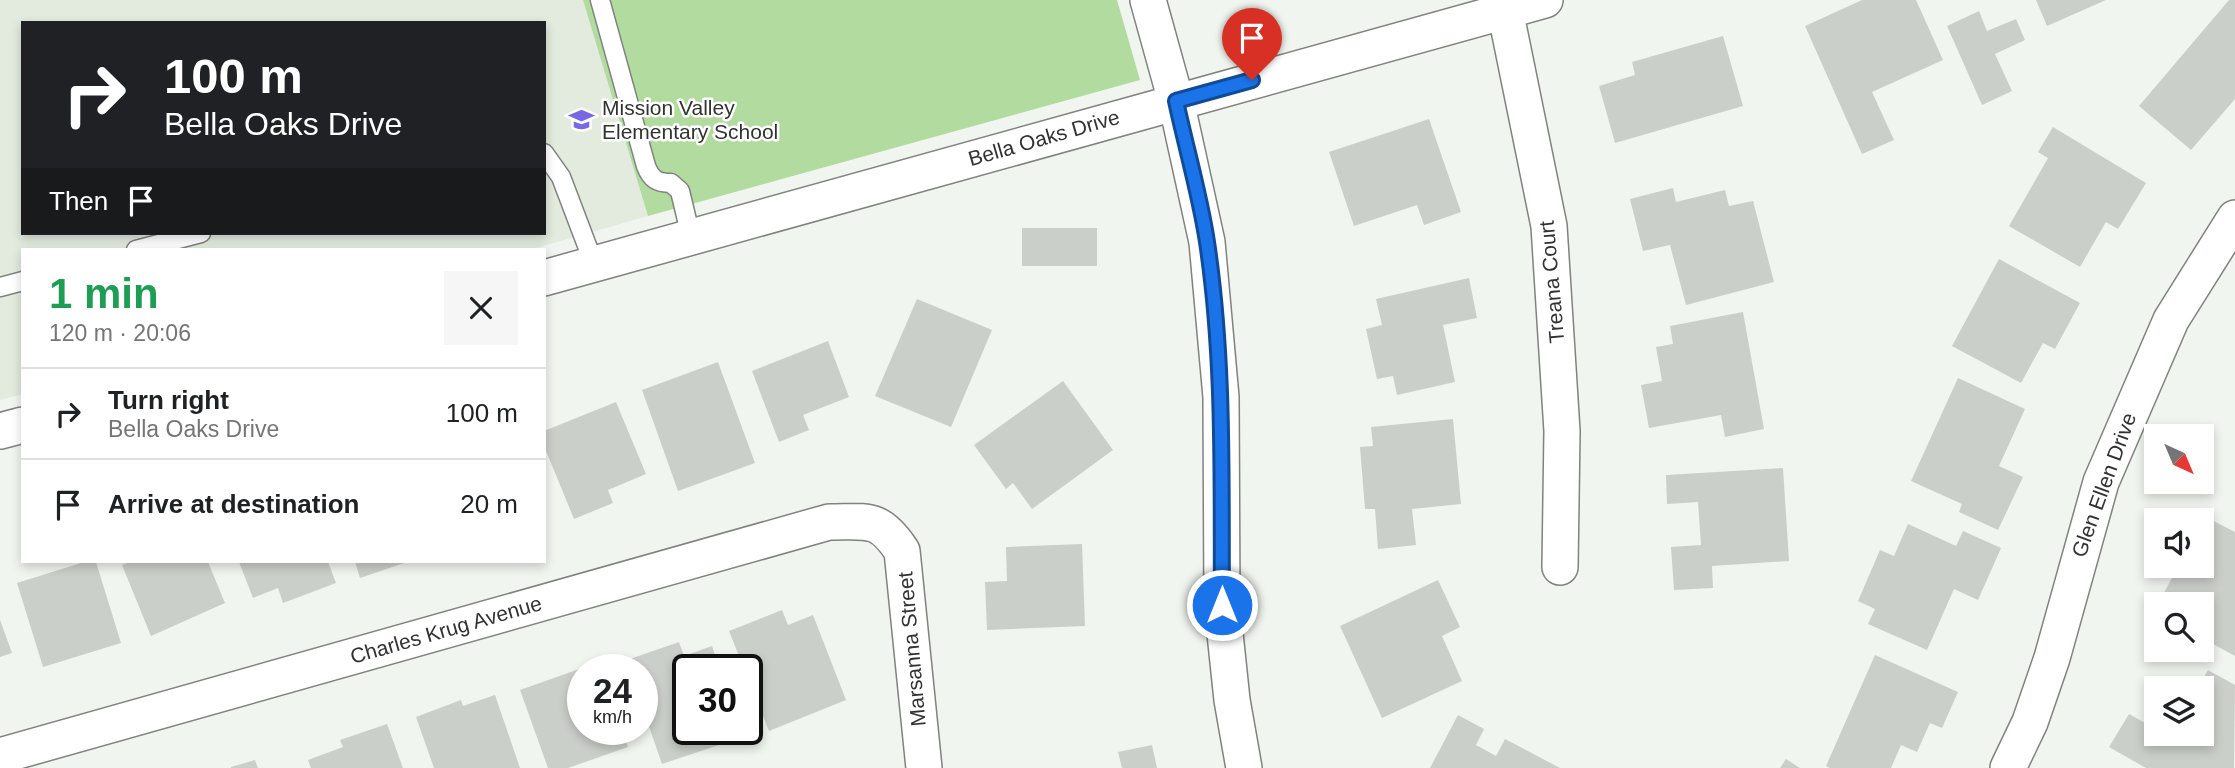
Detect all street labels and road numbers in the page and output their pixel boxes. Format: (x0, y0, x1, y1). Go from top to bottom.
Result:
street label: Bella Oaks Drive (966, 105, 1122, 170)
street label: Treana Court (1535, 220, 1568, 344)
street label: Glen Ellen Drive (2067, 410, 2140, 560)
street label: Marsanna Street (893, 571, 930, 727)
street label: Charles Krug Avenue (347, 591, 544, 668)

